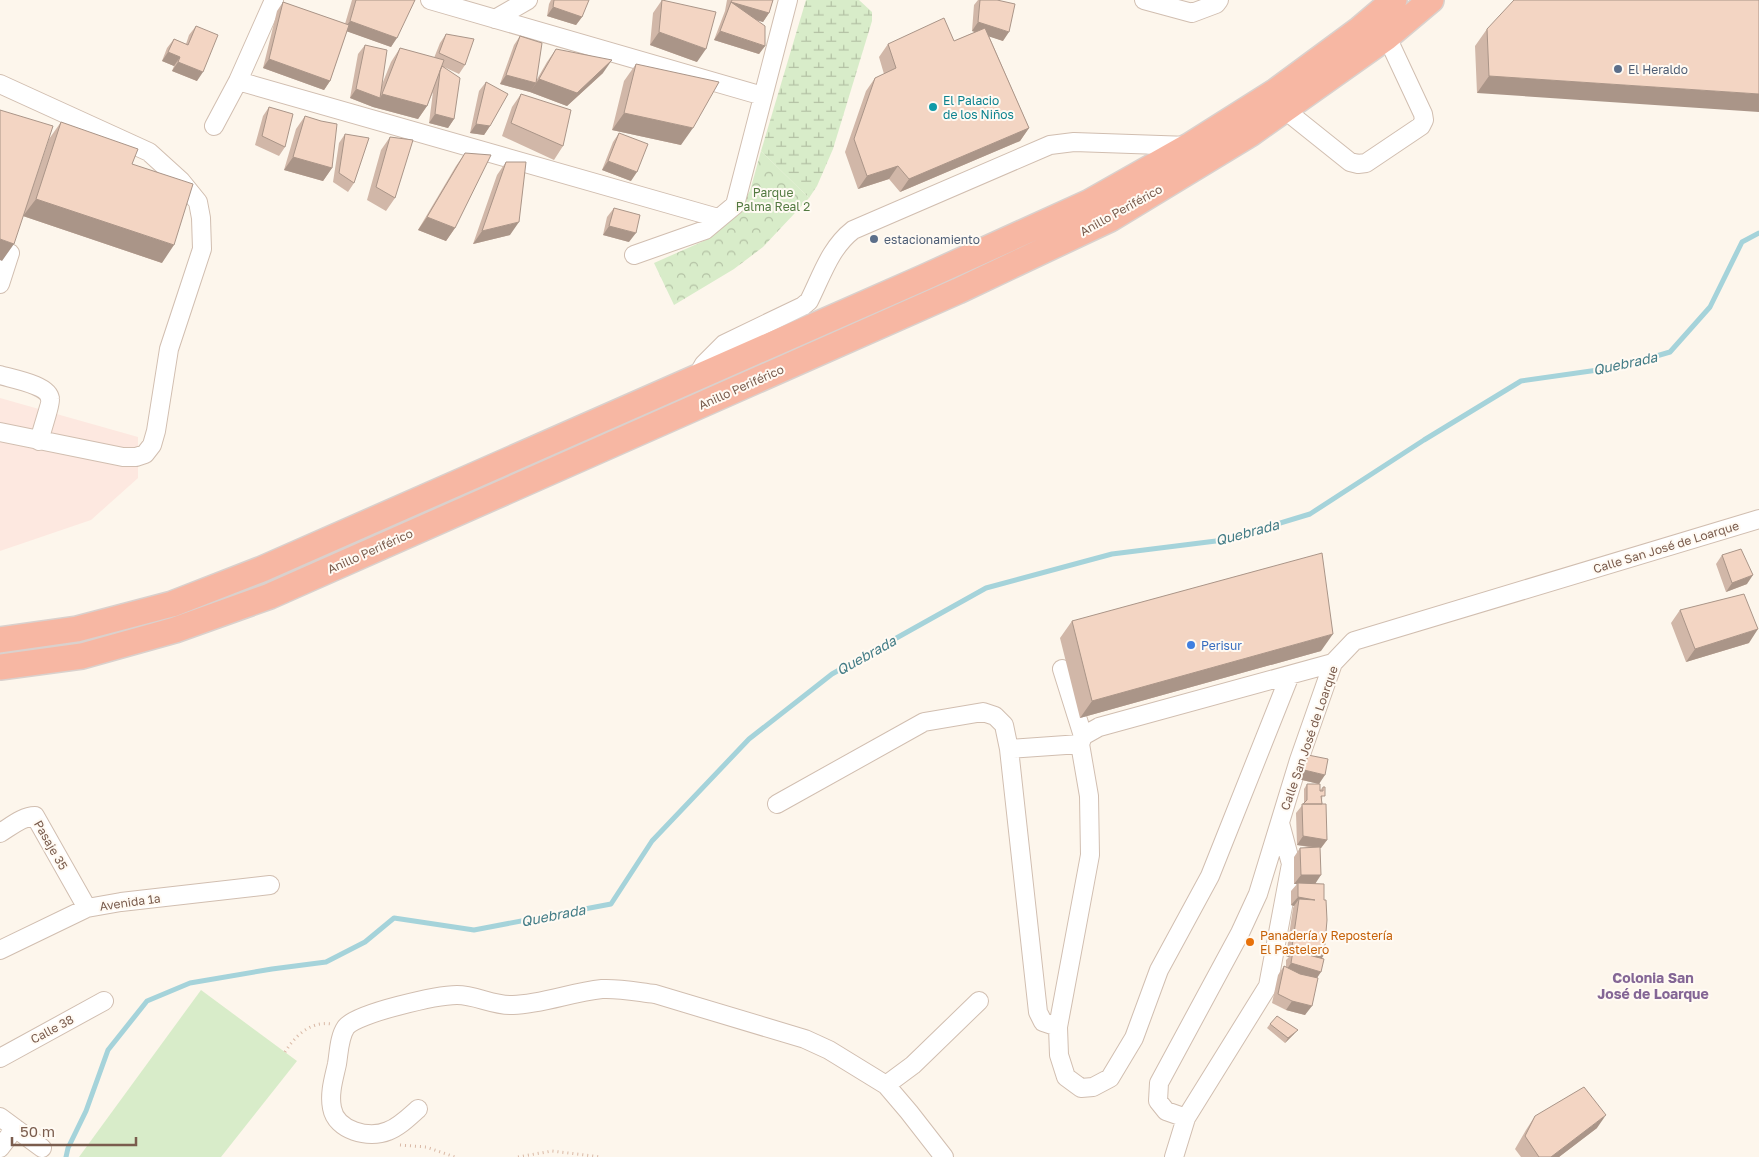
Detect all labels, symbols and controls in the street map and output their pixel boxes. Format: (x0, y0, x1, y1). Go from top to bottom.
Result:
place label: El Heraldo (1628, 62, 1688, 77)
marker: El Heraldo (1612, 63, 1624, 75)
place label: El Palacio de los Niños (943, 93, 1014, 122)
marker: El Palacio de los Niños (927, 101, 939, 113)
street label: Anillo Periférico (1077, 181, 1165, 239)
park label: Parque Palma Real 2 (736, 185, 810, 214)
place label: estacionamiento (884, 232, 980, 247)
marker: estacionamiento (868, 233, 880, 245)
water label: Quebrada (1591, 348, 1660, 378)
street label: Anillo Periférico (696, 361, 786, 413)
water label: Quebrada (1213, 515, 1282, 549)
street label: Calle San José de Loarque (1591, 518, 1741, 576)
street label: Anillo Periférico (325, 525, 415, 577)
water label: Quebrada (833, 631, 900, 678)
place label: Perisur (1201, 638, 1242, 653)
marker: Perisur (1185, 639, 1197, 651)
street label: Calle San José de Loarque (1277, 664, 1341, 812)
street label: Pasaje 35 (31, 818, 71, 873)
street label: Avenida 1a (99, 890, 161, 914)
water label: Quebrada (519, 900, 588, 930)
place label: Panadería y Repostería El Pastelero (1260, 928, 1393, 957)
marker: Panadería y Repostería El Pastelero (1244, 936, 1256, 948)
district label: Colonia San José de Loarque (1597, 969, 1709, 1002)
street label: Calle 38 (28, 1011, 76, 1047)
scale bar (12, 1114, 136, 1146)
text: 50 m (20, 1122, 55, 1140)

